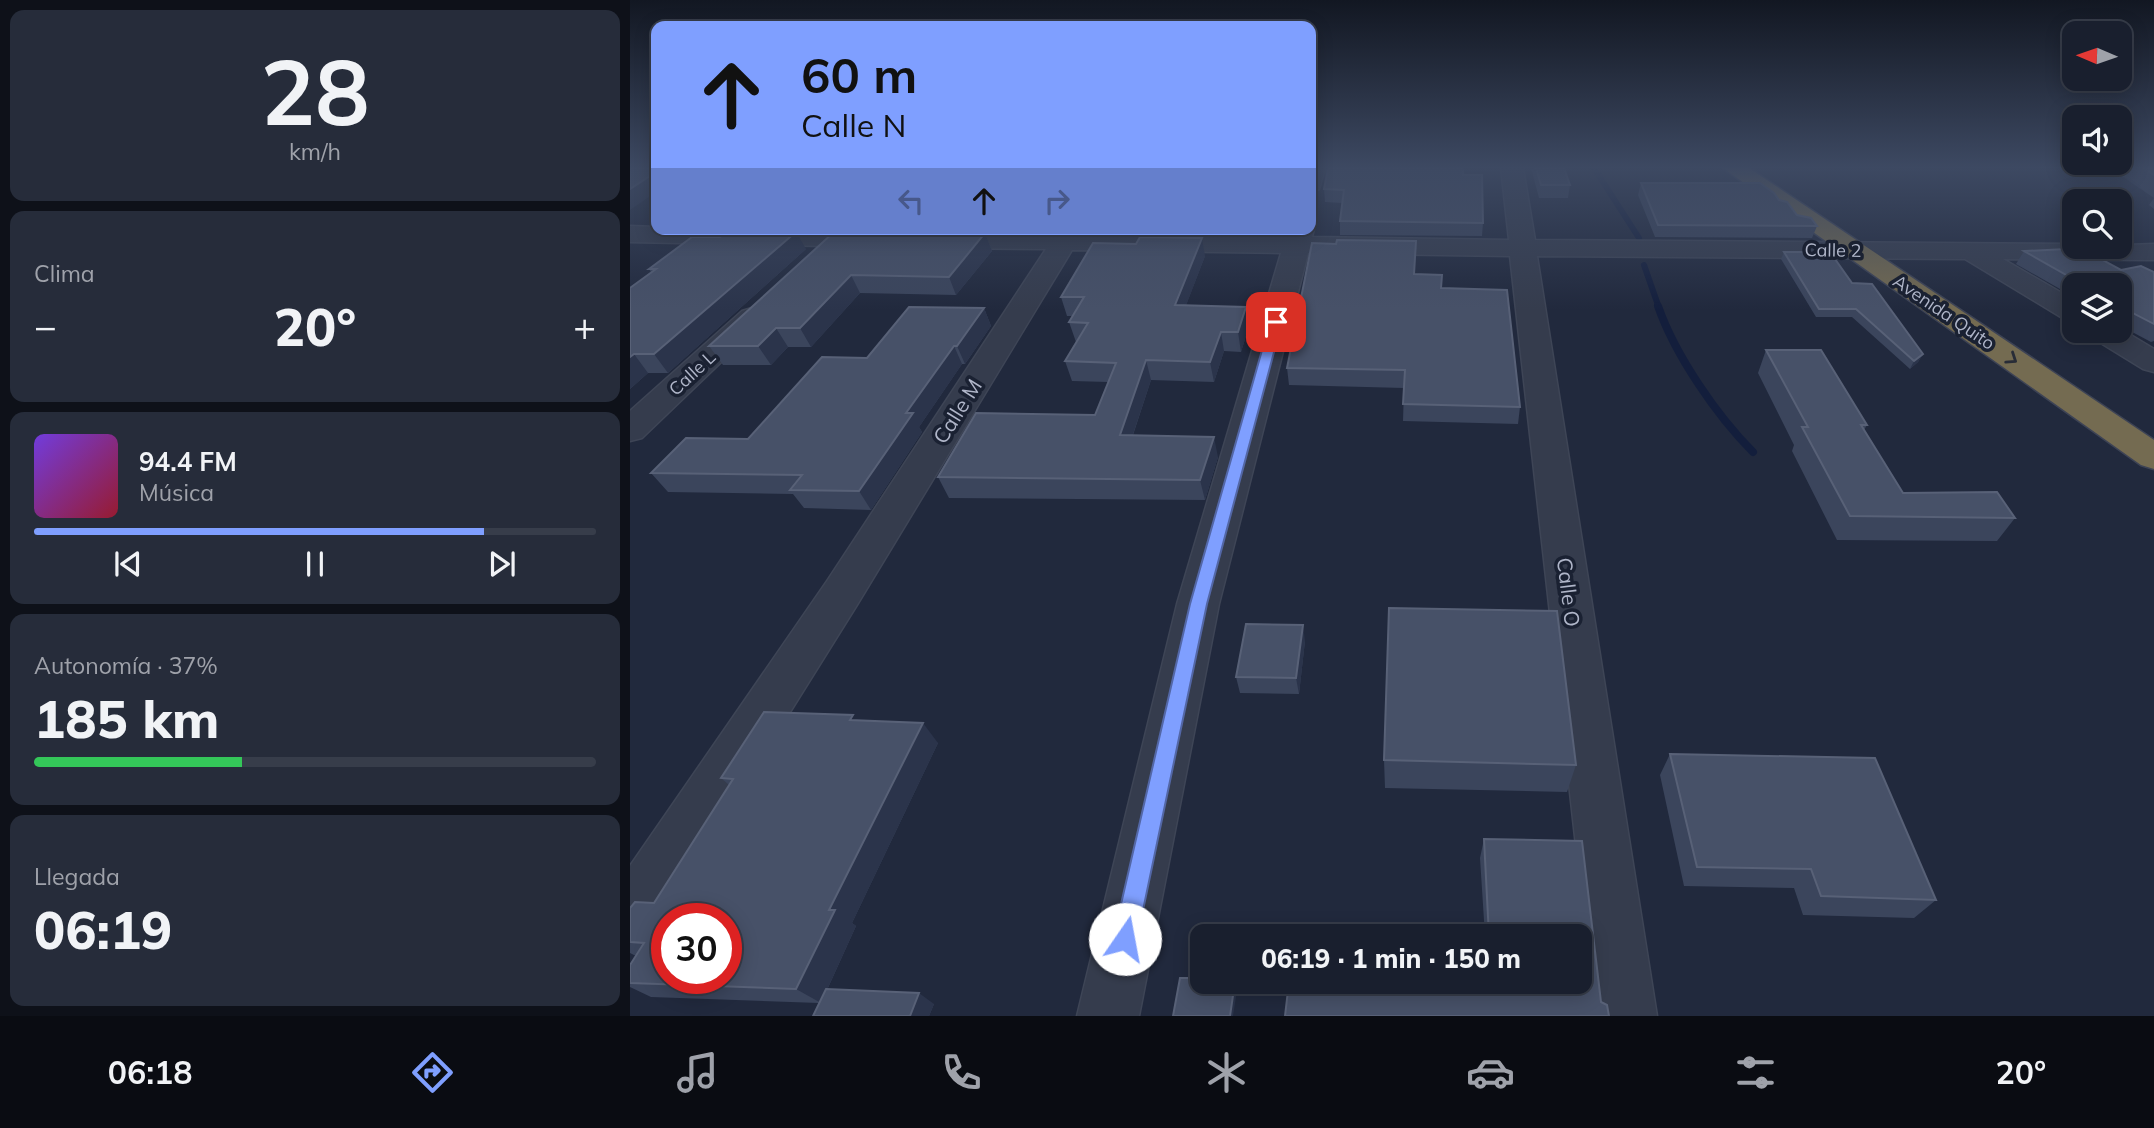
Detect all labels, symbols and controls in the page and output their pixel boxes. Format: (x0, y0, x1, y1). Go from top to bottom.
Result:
north arrow (2062, 21, 2132, 91)
map controls (2062, 21, 2132, 343)
text: 28 (260, 34, 370, 148)
text: 60 m (801, 44, 917, 105)
icon: ahead (686, 49, 777, 140)
text: Calle N (801, 105, 906, 145)
button: sound (2062, 105, 2132, 175)
text: km/h (289, 137, 341, 166)
icon: left (892, 182, 930, 220)
icon: ahead (965, 182, 1003, 220)
icon: right (1038, 182, 1076, 220)
button: search (2062, 189, 2132, 259)
street label: Calle 2 (1804, 238, 1862, 262)
text: Clima (34, 259, 95, 288)
street label: Avenida Quito (1889, 269, 1999, 355)
button: layers (2062, 273, 2132, 343)
pin (1246, 292, 1306, 352)
text: 20° (274, 294, 356, 359)
text: − (34, 302, 57, 350)
text: + (573, 302, 596, 350)
icon: arrive (1257, 303, 1295, 341)
street label: Calle L (664, 345, 720, 400)
one-way arrow (2004, 351, 2017, 363)
street label: Calle M (927, 374, 987, 448)
text: 94.4 FM (139, 445, 237, 478)
text: Música (139, 478, 214, 507)
icon: previous (109, 545, 147, 583)
icon: pause (296, 545, 334, 583)
icon: next (483, 545, 521, 583)
street label: Calle O (1552, 556, 1586, 628)
text: Autonomía · 37% (34, 651, 218, 680)
text: 185 km (34, 686, 219, 751)
text: Llegada (34, 862, 120, 891)
text: 06:19 (34, 897, 172, 962)
position arrow (1088, 902, 1162, 976)
speed limit sign: 30 (651, 903, 742, 994)
text: 06:19 · 1 min · 150 m (1261, 942, 1521, 975)
icon: directions (408, 1048, 457, 1097)
icon: music (673, 1048, 722, 1097)
icon: phone (937, 1048, 986, 1097)
icon: climate (1202, 1048, 1251, 1097)
icon: car (1466, 1048, 1515, 1097)
icon: filters (1731, 1048, 1780, 1097)
text: 06:18 (108, 1052, 193, 1092)
text: 20° (1996, 1052, 2046, 1092)

